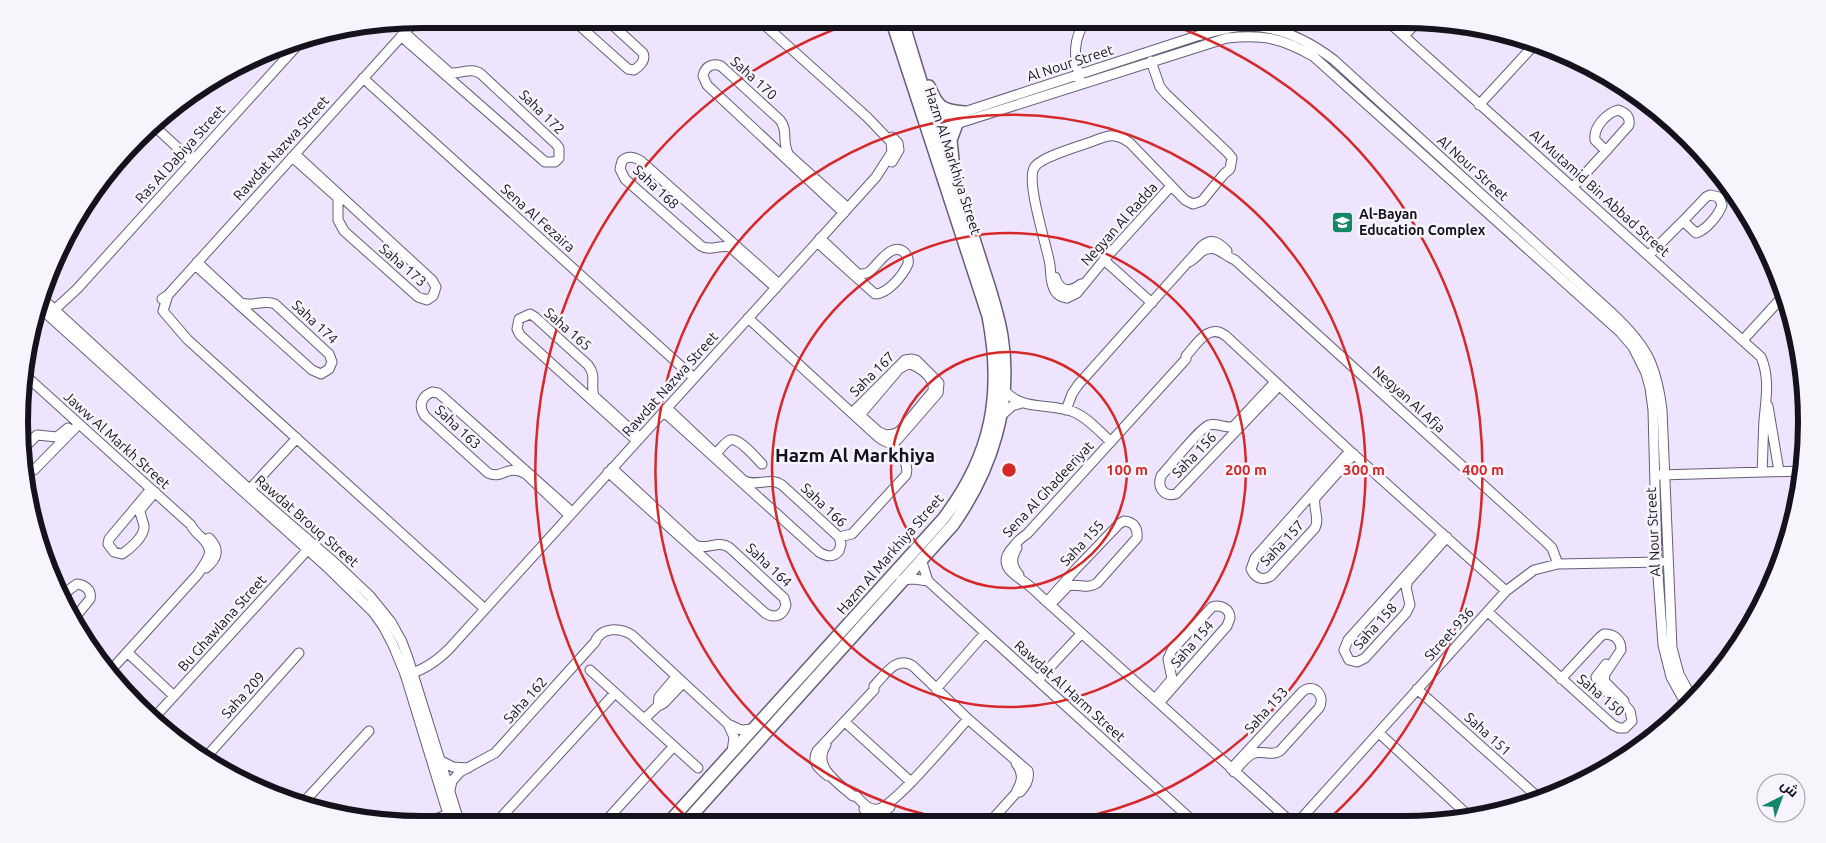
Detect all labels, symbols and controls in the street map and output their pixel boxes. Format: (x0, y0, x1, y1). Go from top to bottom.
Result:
street label: Al Nour Street (1025, 41, 1116, 84)
street label: Saha 170 (728, 53, 780, 103)
street label: Hazm Al Markhiya Street (922, 85, 985, 237)
street label: Saha 172 (516, 87, 568, 137)
street label: Rawdat Nazwa Street (230, 92, 332, 203)
street label: Ras Al Dabiya Street (132, 101, 228, 206)
street label: Al Mutamid Bin Abbad Street (1527, 126, 1673, 260)
street label: Al Nour Street (1434, 132, 1512, 204)
street label: Saha 168 (630, 162, 682, 212)
street label: Negyan Al Radda (1077, 179, 1161, 269)
street label: Sena Al Fezaira (498, 181, 578, 255)
place label: Al-Bayan Education Complex (1359, 206, 1486, 238)
school or university icon: Al-Bayan Education Complex (1331, 210, 1355, 234)
street label: Saha 173 (376, 240, 430, 290)
street label: Saha 174 (289, 297, 341, 347)
street label: Saha 165 (541, 304, 595, 354)
street label: Rawdat Nazwa Street (619, 328, 721, 439)
street label: Saha 167 (846, 348, 898, 400)
street label: Negyan Al Afja (1369, 362, 1449, 436)
street label: Jaww Al Markh Street (61, 388, 174, 492)
street label: Saha 163 (432, 402, 484, 452)
street label: Saha 156 (1169, 429, 1219, 481)
street label: Sena Al Ghadeeriyat (999, 437, 1097, 540)
district label: Hazm Al Markhiya (775, 444, 935, 466)
centre of rings (1000, 461, 1018, 479)
text: 100 m (1106, 461, 1148, 478)
text: 200 m (1225, 461, 1267, 478)
text: 300 m (1343, 461, 1385, 478)
text: 400 m (1462, 461, 1504, 478)
street label: Rawdat Brouq Street (252, 472, 362, 571)
street label: Saha 166 (798, 480, 850, 530)
street label: Al Nour Street (1643, 486, 1663, 577)
street label: Hazm Al Markhiya Street (833, 490, 947, 617)
street label: Saha 155 (1057, 517, 1107, 569)
street label: Saha 157 (1257, 517, 1307, 569)
street label: Saha 164 (743, 540, 795, 590)
street label: Bu Ghawlana Street (175, 571, 270, 674)
street label: Saha 158 (1350, 600, 1400, 652)
street label: Street 936 (1421, 604, 1477, 664)
street label: Saha 154 (1167, 617, 1217, 671)
street label: Rawdat Al Harm Street (1011, 637, 1129, 745)
street label: Saha 209 (218, 669, 268, 721)
street label: Saha 150 (1574, 671, 1628, 719)
street label: Saha 162 (500, 674, 550, 726)
street label: Saha 153 (1241, 684, 1291, 736)
street label: Saha 151 (1462, 709, 1514, 759)
north arrow (1756, 773, 1806, 823)
text: ش (1777, 776, 1802, 801)

